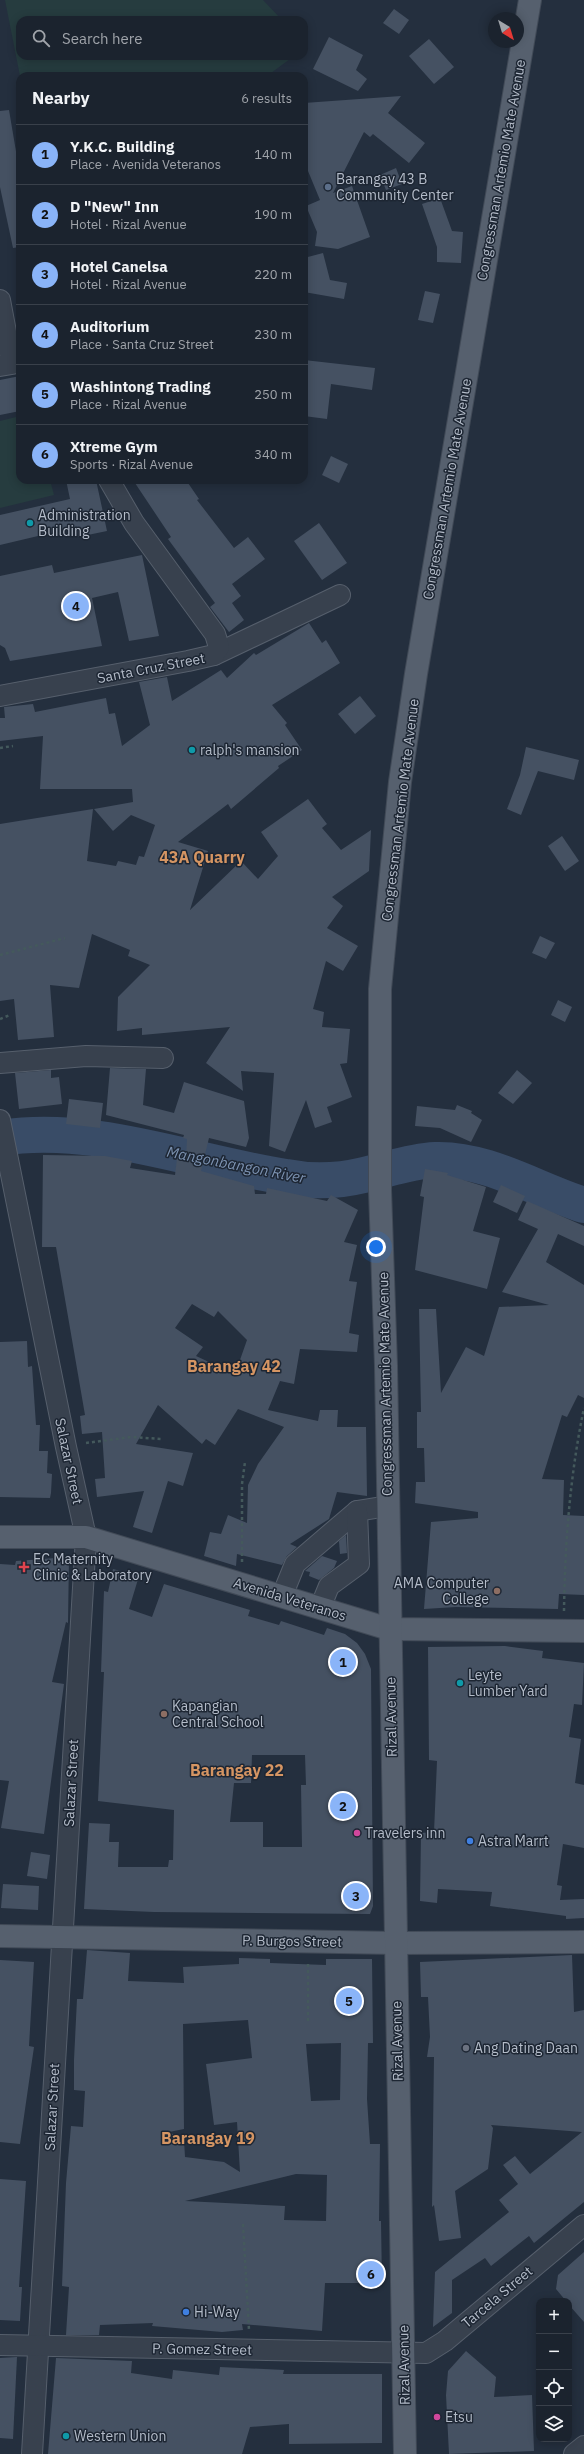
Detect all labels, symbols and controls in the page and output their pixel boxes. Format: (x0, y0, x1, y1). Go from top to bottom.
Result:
north arrow (488, 12, 524, 48)
search box (16, 16, 308, 60)
icon: search (30, 27, 52, 49)
text: Search here (62, 29, 142, 48)
street label: Congressman Artemio Mate Avenue (473, 58, 529, 282)
text: Nearby (32, 87, 90, 109)
text: 6 results (241, 90, 292, 107)
text: Y.K.C. Building (70, 137, 174, 156)
text: 1 (41, 146, 49, 163)
text: 140 m (254, 146, 292, 163)
text: Place · Avenida Veteranos (70, 156, 221, 173)
place label: Barangay 43 B Community Center (336, 170, 454, 204)
marker: Barangay 43 B Community Center (323, 182, 333, 192)
text: D "New" Inn (70, 197, 159, 216)
text: 2 (41, 206, 49, 223)
text: 190 m (254, 206, 292, 223)
text: Hotel · Rizal Avenue (70, 216, 187, 233)
text: Hotel Canelsa (70, 257, 168, 276)
text: 3 (41, 266, 49, 283)
text: 220 m (254, 266, 292, 283)
text: Hotel · Rizal Avenue (70, 276, 187, 293)
text: Auditorium (70, 317, 149, 336)
text: 4 (41, 326, 49, 343)
text: 230 m (254, 326, 292, 343)
text: Place · Santa Cruz Street (70, 336, 214, 353)
text: Washintong Trading (70, 377, 210, 396)
street label: Congressman Artemio Mate Avenue (419, 377, 475, 601)
text: 5 (41, 386, 49, 403)
text: 250 m (254, 386, 292, 403)
text: Place · Rizal Avenue (70, 396, 187, 413)
text: Xtreme Gym (70, 437, 158, 456)
text: 6 (41, 446, 49, 463)
text: 340 m (254, 446, 292, 463)
text: Sports · Rizal Avenue (70, 456, 193, 473)
place label: Administration Building (38, 506, 131, 540)
marker: Administration Building (25, 518, 35, 528)
pin: 4 (63, 591, 89, 621)
street label: Santa Cruz Street (96, 649, 206, 687)
street label: Congressman Artemio Mate Avenue (377, 697, 423, 922)
place label: ralph's mansion (200, 741, 300, 759)
marker: ralph's mansion (187, 745, 197, 755)
district label: 43A Quarry (159, 847, 245, 867)
water label: Mangonbangon River (165, 1142, 307, 1187)
your location (366, 1237, 386, 1257)
street label: Congressman Artemio Mate Avenue (374, 1271, 396, 1496)
district label: Barangay 42 (187, 1356, 281, 1376)
street label: Salazar Street (51, 1416, 87, 1506)
place label: EC Maternity Clinic & Laboratory (33, 1550, 152, 1584)
marker: EC Maternity Clinic & Laboratory (18, 1561, 30, 1573)
street label: Avenida Veteranos (231, 1573, 349, 1625)
place label: AMA Computer College (394, 1574, 489, 1608)
marker: AMA Computer College (492, 1586, 502, 1596)
pin: 1 (330, 1647, 356, 1677)
place label: Leyte Lumber Yard (468, 1666, 548, 1700)
street label: Rizal Avenue (381, 1676, 401, 1757)
marker: Leyte Lumber Yard (455, 1678, 465, 1688)
place label: Kapangian Central School (172, 1697, 264, 1731)
marker: Kapangian Central School (159, 1709, 169, 1719)
street label: Salazar Street (60, 1739, 82, 1827)
district label: Barangay 22 (190, 1760, 284, 1780)
pin: 2 (330, 1791, 356, 1821)
place label: Travelers inn (365, 1824, 445, 1842)
marker: Travelers inn (352, 1828, 362, 1838)
place label: Astra Marrt (478, 1832, 549, 1850)
marker: Astra Marrt (465, 1836, 475, 1846)
pin: 3 (343, 1881, 369, 1911)
street label: P. Burgos Street (242, 1931, 342, 1951)
pin: 5 (336, 1986, 362, 2016)
street label: Rizal Avenue (387, 2000, 407, 2081)
place label: Ang Dating Daan (474, 2039, 578, 2057)
marker: Ang Dating Daan (461, 2043, 471, 2053)
street label: Salazar Street (41, 2063, 63, 2151)
district label: Barangay 19 (161, 2128, 255, 2148)
pin: 6 (358, 2259, 384, 2289)
street label: Tarcela Street (458, 2262, 536, 2332)
map controls (536, 2298, 572, 2442)
button: + (536, 2298, 572, 2334)
place label: Hi-Way (194, 2303, 240, 2321)
marker: Hi-Way (181, 2307, 191, 2317)
street label: Rizal Avenue (394, 2324, 414, 2405)
button: − (536, 2334, 572, 2370)
street label: P. Gomez Street (152, 2339, 252, 2359)
button: locate (536, 2370, 572, 2406)
button: layers (536, 2406, 572, 2442)
place label: Etsu (445, 2408, 473, 2426)
marker: Etsu (432, 2412, 442, 2422)
place label: Western Union (74, 2427, 166, 2445)
marker: Western Union (61, 2431, 71, 2441)

